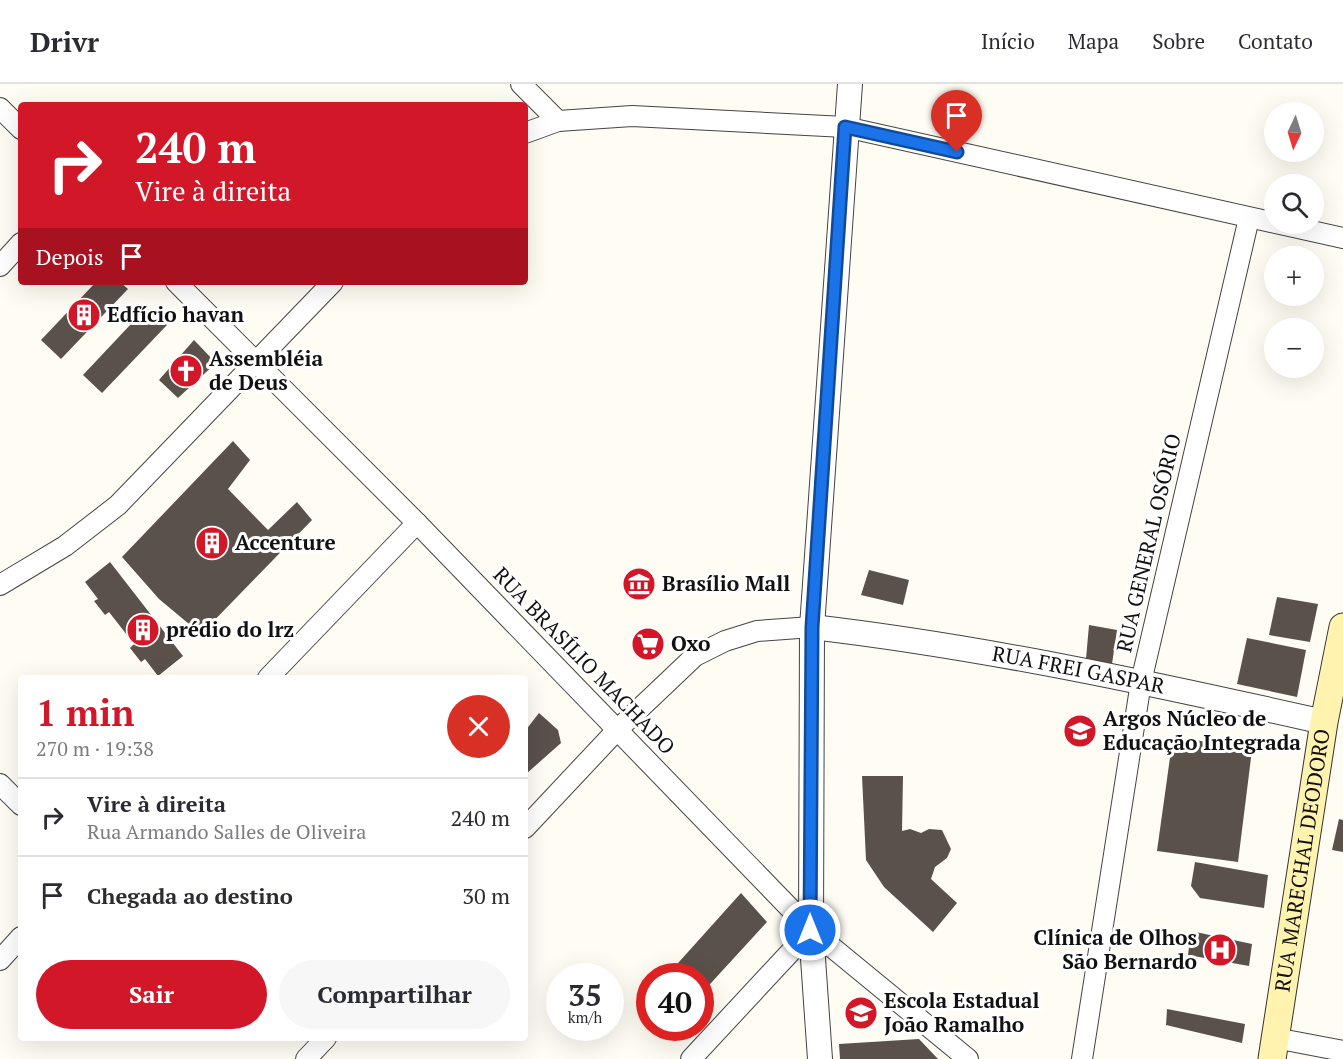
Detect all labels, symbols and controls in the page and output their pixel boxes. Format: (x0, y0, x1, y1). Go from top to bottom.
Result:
text: Drivr (30, 23, 99, 60)
text: Início (981, 27, 1035, 55)
text: Mapa (1068, 27, 1119, 55)
text: Sobre (1152, 27, 1205, 55)
text: Contato (1238, 27, 1313, 55)
pin (931, 90, 982, 152)
icon: arrive (940, 99, 973, 132)
north arrow (1264, 102, 1324, 162)
map controls (1264, 102, 1324, 378)
text: 240 m (135, 119, 256, 175)
icon: right (36, 126, 114, 204)
text: Vire à direita (135, 173, 291, 209)
button: search (1264, 174, 1324, 234)
icon: arrive (115, 240, 148, 273)
text: Depois (36, 242, 103, 271)
button: + (1264, 246, 1324, 306)
building icon: Edfício havan (66, 297, 102, 333)
place label: Edfício havan (107, 300, 244, 328)
button: − (1264, 318, 1324, 378)
place label: Assembléia de Deus (209, 344, 324, 396)
church icon: Assembléia de Deus (168, 353, 204, 389)
street label: RUA GENERAL OSÓRIO (1109, 431, 1187, 655)
building icon: Accenture (194, 525, 230, 561)
place label: Accenture (235, 528, 336, 556)
street label: RUA BRASÍLIO MACHADO (488, 561, 682, 760)
museum icon: Brasílio Mall (621, 566, 657, 602)
place label: Brasílio Mall (662, 569, 790, 597)
building icon: prédio do lrz (125, 612, 161, 648)
place label: prédio do lrz (166, 615, 294, 643)
supermarket icon: Oxo (630, 626, 666, 662)
place label: Oxo (671, 629, 710, 657)
street label: RUA FREI GASPAR (990, 639, 1168, 700)
text: 1 min (36, 689, 134, 736)
button: close (447, 695, 510, 758)
place label: Argos Núcleo de Educação Integrada (1103, 704, 1301, 756)
school or university icon: Argos Núcleo de Educação Integrada (1062, 713, 1098, 749)
street label: RUA MARECHAL DEODORO (1268, 727, 1336, 994)
text: 270 m · 19:38 (36, 735, 154, 762)
text: Vire à direita (87, 789, 226, 818)
icon: right (36, 801, 69, 834)
text: 240 m (450, 803, 510, 832)
text: Rua Armando Salles de Oliveira (87, 818, 366, 845)
icon: arrive (36, 879, 69, 912)
text: Chegada ao destino (87, 881, 293, 910)
text: 30 m (462, 881, 510, 910)
position arrow (778, 898, 842, 962)
place label: Clínica de Olhos São Bernardo (1034, 923, 1197, 975)
hospital icon: Clínica de Olhos São Bernardo (1202, 932, 1238, 968)
button: Sair (36, 960, 267, 1029)
button: Compartilhar (279, 960, 510, 1029)
speed limit sign: 40 (636, 963, 714, 1041)
text: 35 (568, 975, 602, 1015)
place label: Escola Estadual João Ramalho (884, 986, 1039, 1038)
school or university icon: Escola Estadual João Ramalho (843, 995, 879, 1031)
text: km/h (568, 1007, 602, 1027)

